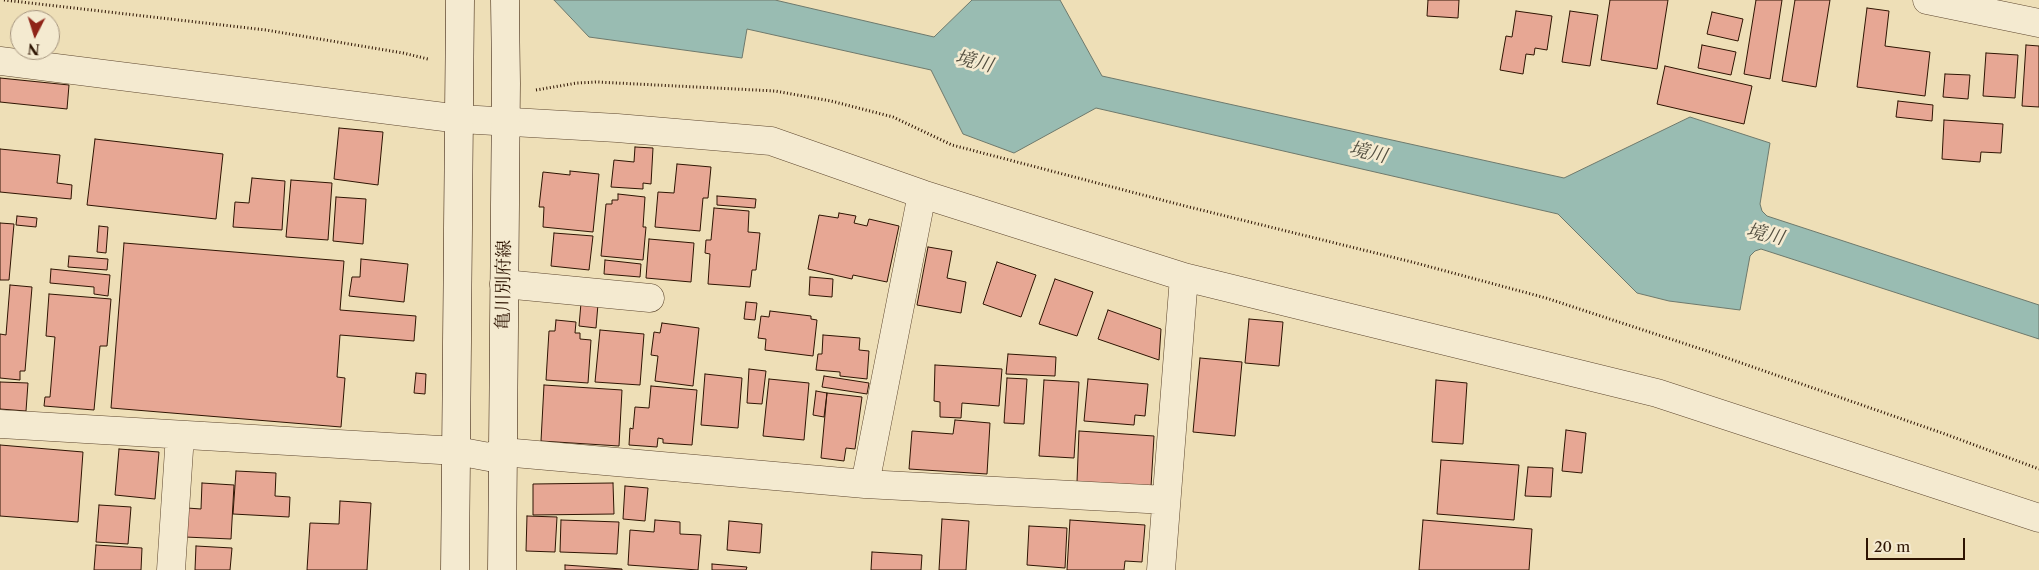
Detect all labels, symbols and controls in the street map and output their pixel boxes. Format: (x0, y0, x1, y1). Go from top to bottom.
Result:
north arrow (10, 10, 60, 60)
text: N (27, 39, 41, 58)
water label: 境川 (953, 46, 995, 78)
water label: 境川 (1347, 138, 1389, 168)
water label: 境川 (1744, 220, 1786, 250)
street label: 亀川別府線 (492, 240, 516, 330)
scale bar (1869, 528, 1968, 560)
text: 20 m (1874, 537, 1910, 556)

